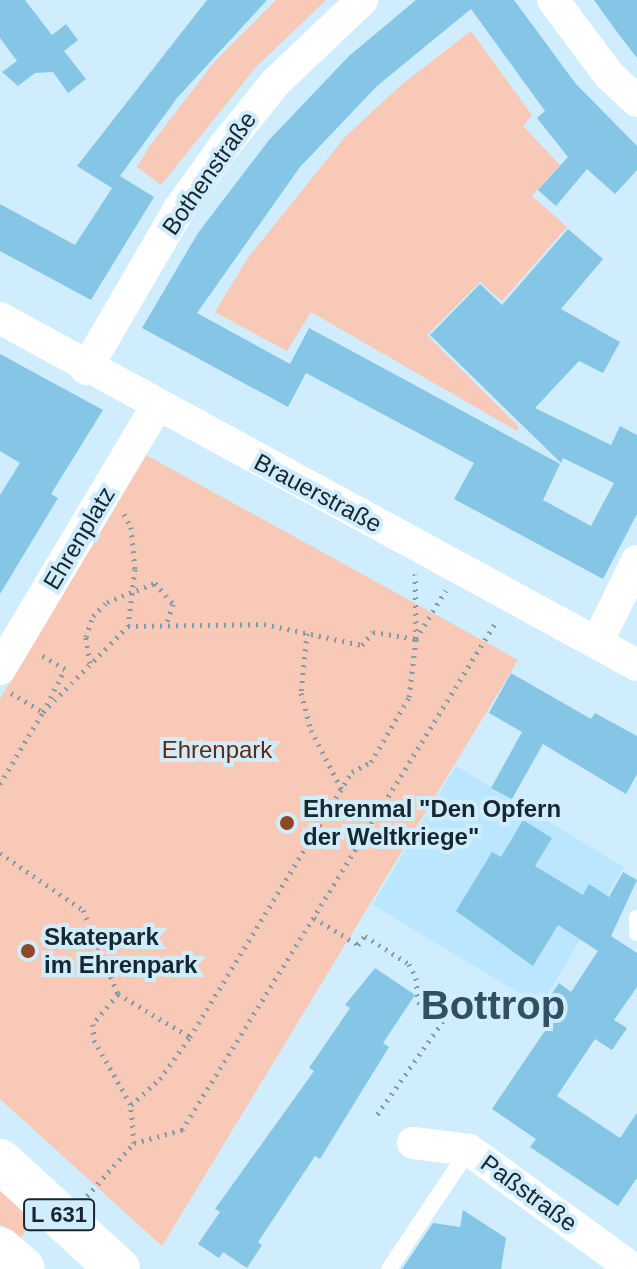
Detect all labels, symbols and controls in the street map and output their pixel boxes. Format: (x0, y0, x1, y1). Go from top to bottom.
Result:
street label: Bothenstraße (156, 106, 262, 240)
street label: Brauerstraße (249, 447, 387, 539)
street label: Ehrenplatz (37, 481, 121, 595)
park label: Ehrenpark (162, 736, 272, 764)
place label: Ehrenmal "Den Opfern der Weltkriege" (303, 795, 561, 851)
marker: Ehrenmal "Den Opfern der Weltkriege" (278, 814, 296, 832)
place label: Skatepark im Ehrenpark (44, 923, 197, 979)
marker: Skatepark im Ehrenpark (19, 942, 37, 960)
district label: Bottrop (421, 981, 565, 1029)
street label: Paßstraße (475, 1148, 583, 1238)
road number: L 631 (21, 1197, 97, 1233)

